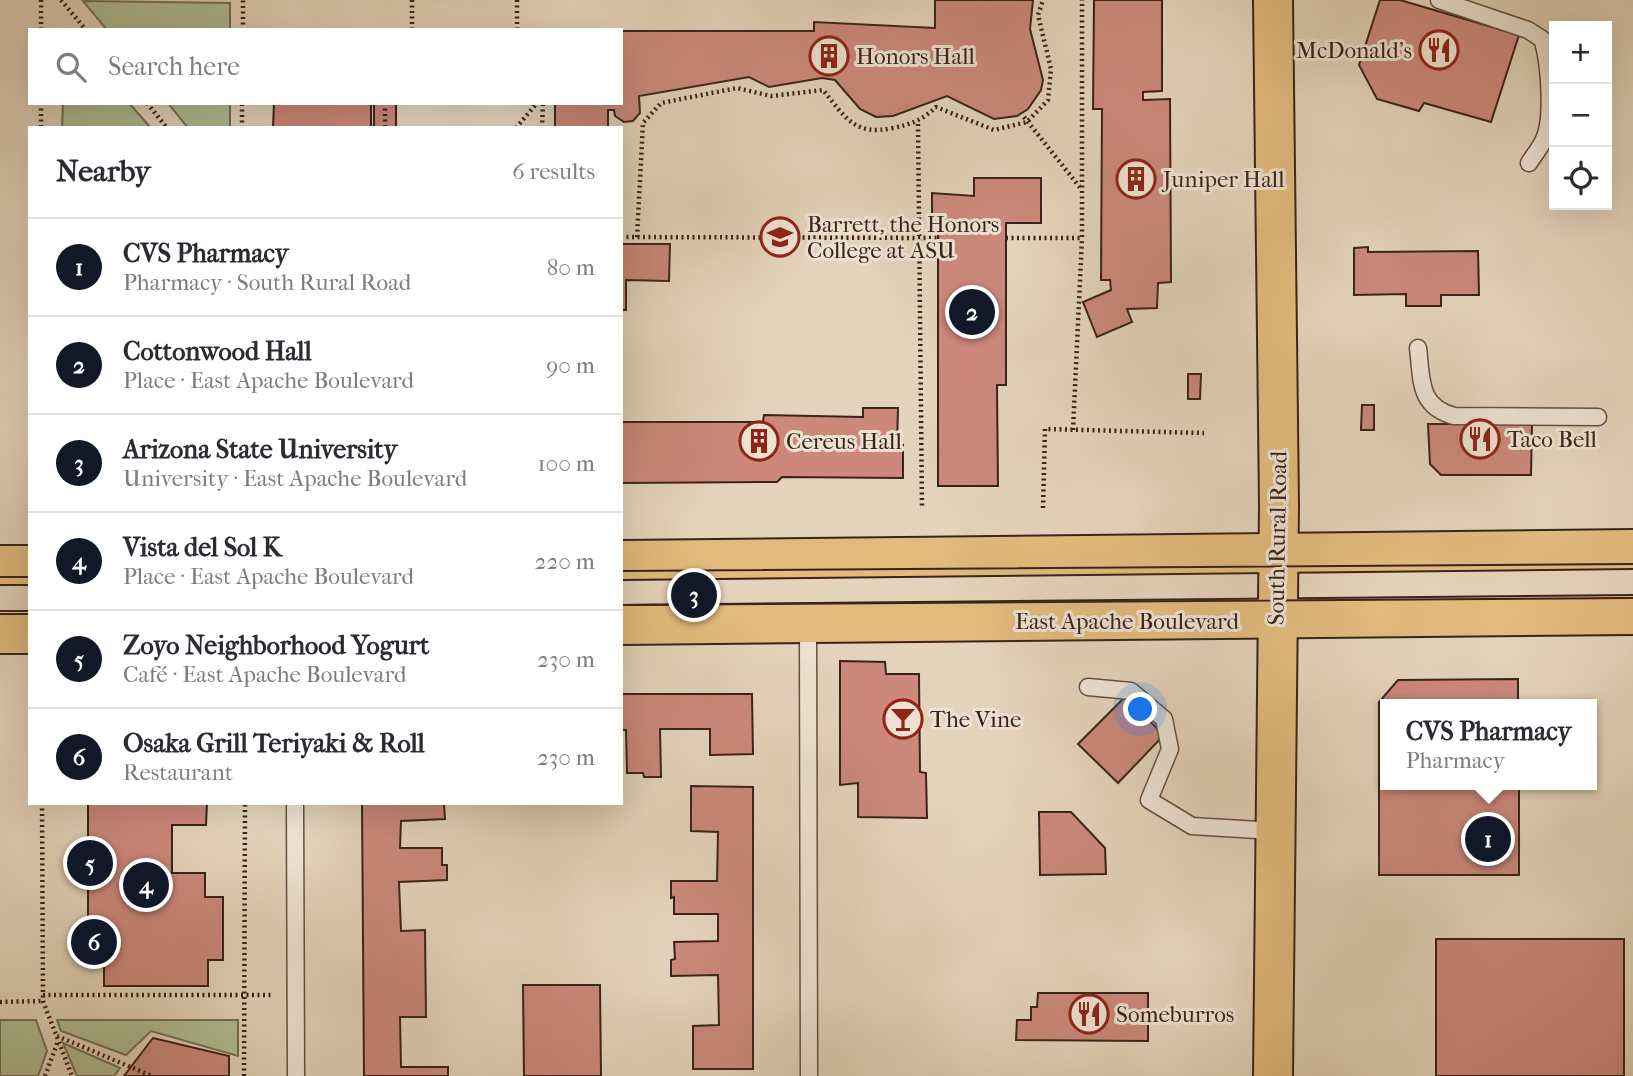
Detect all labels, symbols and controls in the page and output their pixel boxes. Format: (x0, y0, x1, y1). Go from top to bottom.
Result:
map controls (1549, 21, 1612, 210)
button: + (1549, 21, 1612, 84)
search box (28, 28, 623, 105)
restaurant icon: McDonald's (1418, 29, 1460, 71)
building icon: Honors Hall (808, 35, 850, 77)
place label: McDonald's (1296, 37, 1412, 64)
place label: Honors Hall (856, 43, 976, 70)
icon: search (52, 48, 90, 86)
text: Search here (108, 51, 240, 82)
button: − (1549, 84, 1612, 147)
button: locate (1549, 147, 1612, 210)
text: Nearby (56, 154, 151, 189)
text: 6 results (512, 158, 595, 185)
building icon: Juniper Hall (1115, 158, 1157, 200)
place label: Juniper Hall (1161, 166, 1285, 193)
place label: Barrett, the Honors College at ASU (807, 211, 999, 264)
school or university icon: Barrett, the Honors College at ASU (759, 216, 801, 258)
text: CVS Pharmacy (123, 238, 289, 269)
text: 1 (75, 254, 83, 281)
text: 80 m (547, 254, 595, 281)
text: Pharmacy · South Rural Road (123, 269, 411, 296)
pin: 2 (949, 286, 995, 338)
text: Cottonwood Hall (123, 336, 312, 367)
text: 2 (73, 352, 85, 379)
text: 90 m (546, 352, 595, 379)
text: Place · East Apache Boulevard (123, 367, 414, 394)
restaurant icon: Taco Bell (1459, 418, 1501, 460)
building icon: Cereus Hall (738, 420, 780, 462)
place label: Taco Bell (1507, 426, 1598, 453)
place label: Cereus Hall (786, 428, 902, 455)
text: Arizona State University (123, 434, 397, 465)
text: 3 (74, 450, 84, 477)
text: 100 m (537, 450, 595, 477)
street label: South Rural Road (1262, 450, 1293, 626)
text: University · East Apache Boulevard (123, 465, 467, 492)
text: Vista del Sol K (123, 532, 282, 563)
text: 4 (72, 548, 86, 575)
text: 220 m (535, 548, 595, 575)
text: Place · East Apache Boulevard (123, 563, 414, 590)
pin: 3 (671, 569, 717, 621)
street label: East Apache Boulevard (1015, 608, 1240, 635)
text: Zoyo Neighborhood Yogurt (123, 630, 429, 661)
text: 5 (74, 646, 84, 673)
text: 230 m (537, 646, 595, 673)
text: Café · East Apache Boulevard (123, 661, 406, 688)
your location (1123, 692, 1157, 726)
bar icon: The Vine (882, 698, 924, 740)
popup (1380, 699, 1597, 790)
place label: The Vine (930, 706, 1021, 733)
text: CVS Pharmacy (1406, 716, 1571, 747)
text: Osaka Grill Teriyaki & Roll (123, 728, 425, 759)
text: 6 (73, 744, 85, 771)
text: 230 m (537, 744, 595, 771)
text: Pharmacy (1406, 747, 1505, 774)
text: Restaurant (123, 759, 233, 786)
pin: 1 (1465, 813, 1511, 865)
pin: 5 (67, 837, 113, 889)
pin: 4 (123, 859, 169, 911)
pin: 6 (71, 916, 117, 968)
restaurant icon: Someburros (1068, 993, 1110, 1035)
place label: Someburros (1116, 1001, 1234, 1028)

